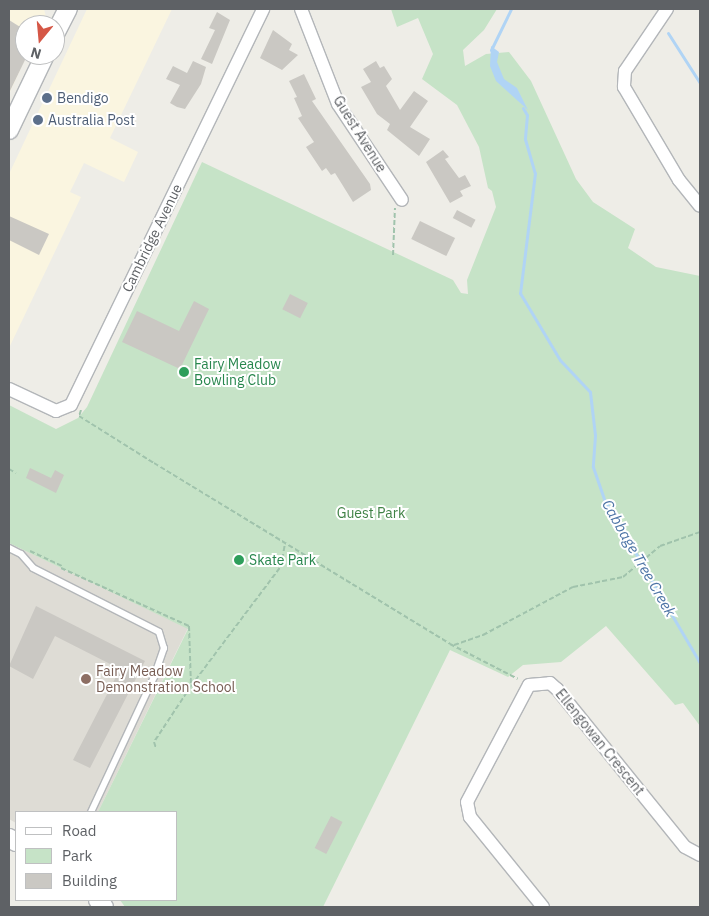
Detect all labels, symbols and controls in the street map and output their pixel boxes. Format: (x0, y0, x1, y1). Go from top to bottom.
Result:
north arrow (15, 15, 65, 65)
text: N (28, 43, 43, 63)
place label: Bendigo (57, 90, 109, 106)
marker: Bendigo (41, 92, 53, 104)
street label: Guest Avenue (330, 93, 390, 175)
place label: Australia Post (48, 112, 135, 128)
marker: Australia Post (32, 114, 44, 126)
street label: Cambridge Avenue (119, 181, 185, 295)
place label: Fairy Meadow Bowling Club (194, 356, 281, 388)
marker: Fairy Meadow Bowling Club (178, 366, 190, 378)
water label: Cabbage Tree Creek (598, 496, 680, 620)
park label: Guest Park (337, 505, 405, 521)
place label: Skate Park (249, 552, 316, 568)
marker: Skate Park (233, 554, 245, 566)
place label: Fairy Meadow Demonstration School (96, 663, 235, 696)
marker: Fairy Meadow Demonstration School (80, 673, 92, 685)
street label: Ellengowan Crescent (552, 686, 648, 798)
legend (15, 811, 178, 901)
text: Road (62, 821, 97, 840)
text: Park (62, 846, 92, 865)
text: Building (62, 871, 117, 890)

